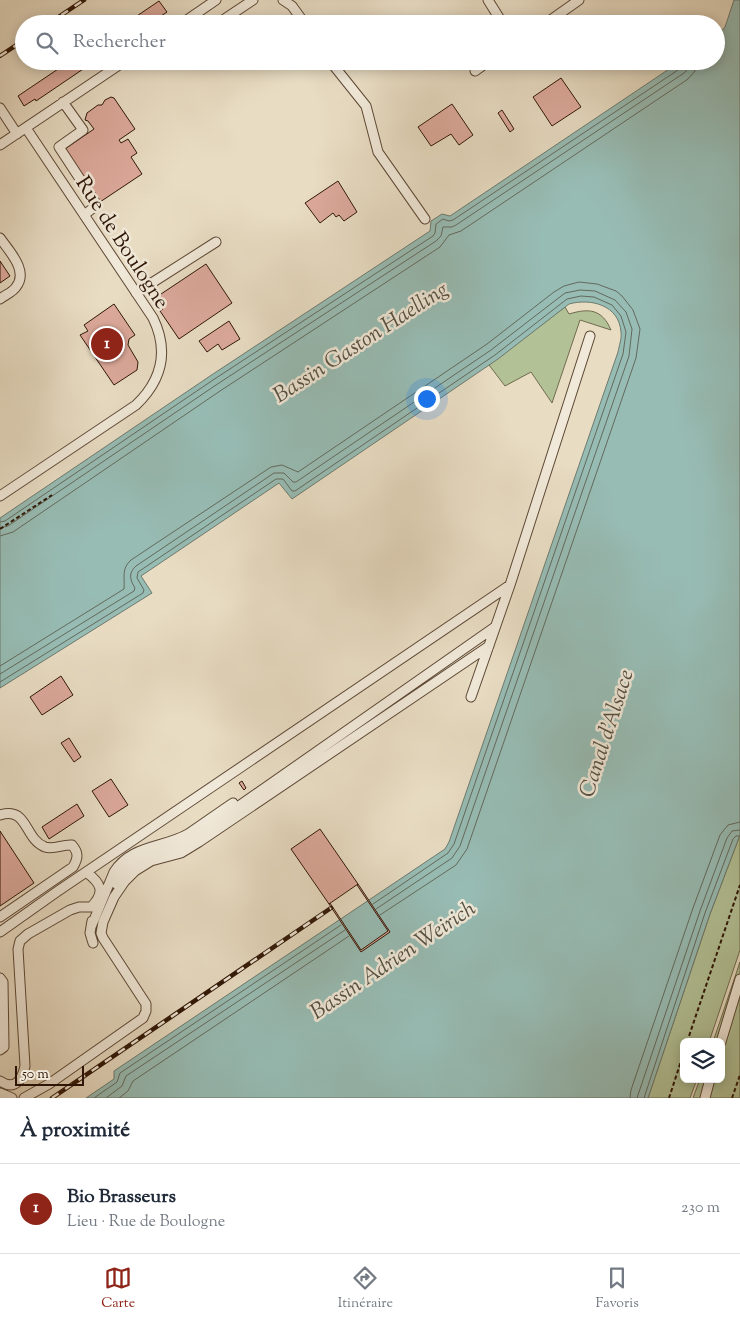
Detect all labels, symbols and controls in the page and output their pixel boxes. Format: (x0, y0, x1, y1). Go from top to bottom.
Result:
search box (15, 15, 725, 70)
icon: search (33, 29, 61, 57)
text: Rechercher (73, 29, 166, 56)
street label: Rue de Boulogne (67, 171, 176, 315)
water label: Bassin Gaston Haelling (268, 274, 456, 412)
pin: 1 (91, 325, 123, 363)
your location (414, 386, 440, 412)
water label: Canal d'Alsace (572, 666, 644, 802)
water label: Bassin Adrien Weirich (304, 894, 483, 1029)
map controls (680, 1038, 725, 1083)
button: layers (680, 1038, 725, 1083)
scale bar (15, 1063, 84, 1086)
text: 50 m (22, 1065, 49, 1085)
text: À proximité (20, 1116, 130, 1146)
text: Bio Brasseurs (67, 1184, 176, 1211)
text: 1 (33, 1197, 39, 1220)
text: 230 m (681, 1197, 720, 1220)
text: Lieu · Rue de Boulogne (67, 1211, 225, 1234)
tab: Carte (101, 1264, 135, 1314)
tab: Itinéraire (338, 1264, 393, 1314)
tab: Favoris (596, 1264, 639, 1314)

